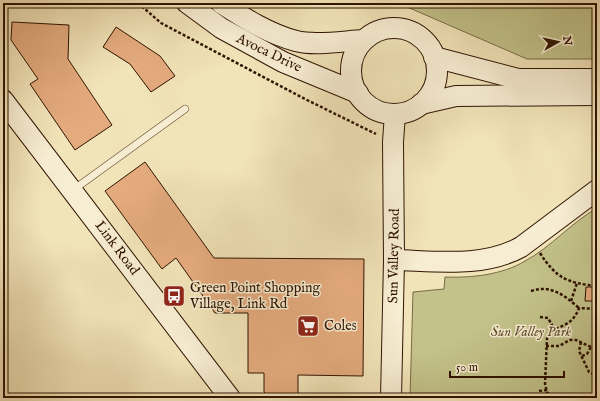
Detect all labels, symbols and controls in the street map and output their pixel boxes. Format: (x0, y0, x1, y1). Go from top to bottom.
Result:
north arrow (538, 22, 578, 62)
street label: Avoca Drive (232, 29, 305, 77)
text: N (559, 34, 575, 47)
street label: Sun Valley Road (384, 208, 404, 304)
street label: Link Road (91, 217, 144, 279)
place label: Green Point Shopping Village, Link Rd (189, 279, 320, 313)
bus stop icon: Green Point Shopping Village, Link Rd (161, 283, 187, 309)
supermarket icon: Coles (295, 313, 321, 339)
place label: Coles (324, 317, 357, 335)
park label: Sun Valley Park (491, 323, 572, 341)
scale bar (450, 353, 564, 379)
text: 50 m (456, 360, 478, 375)

